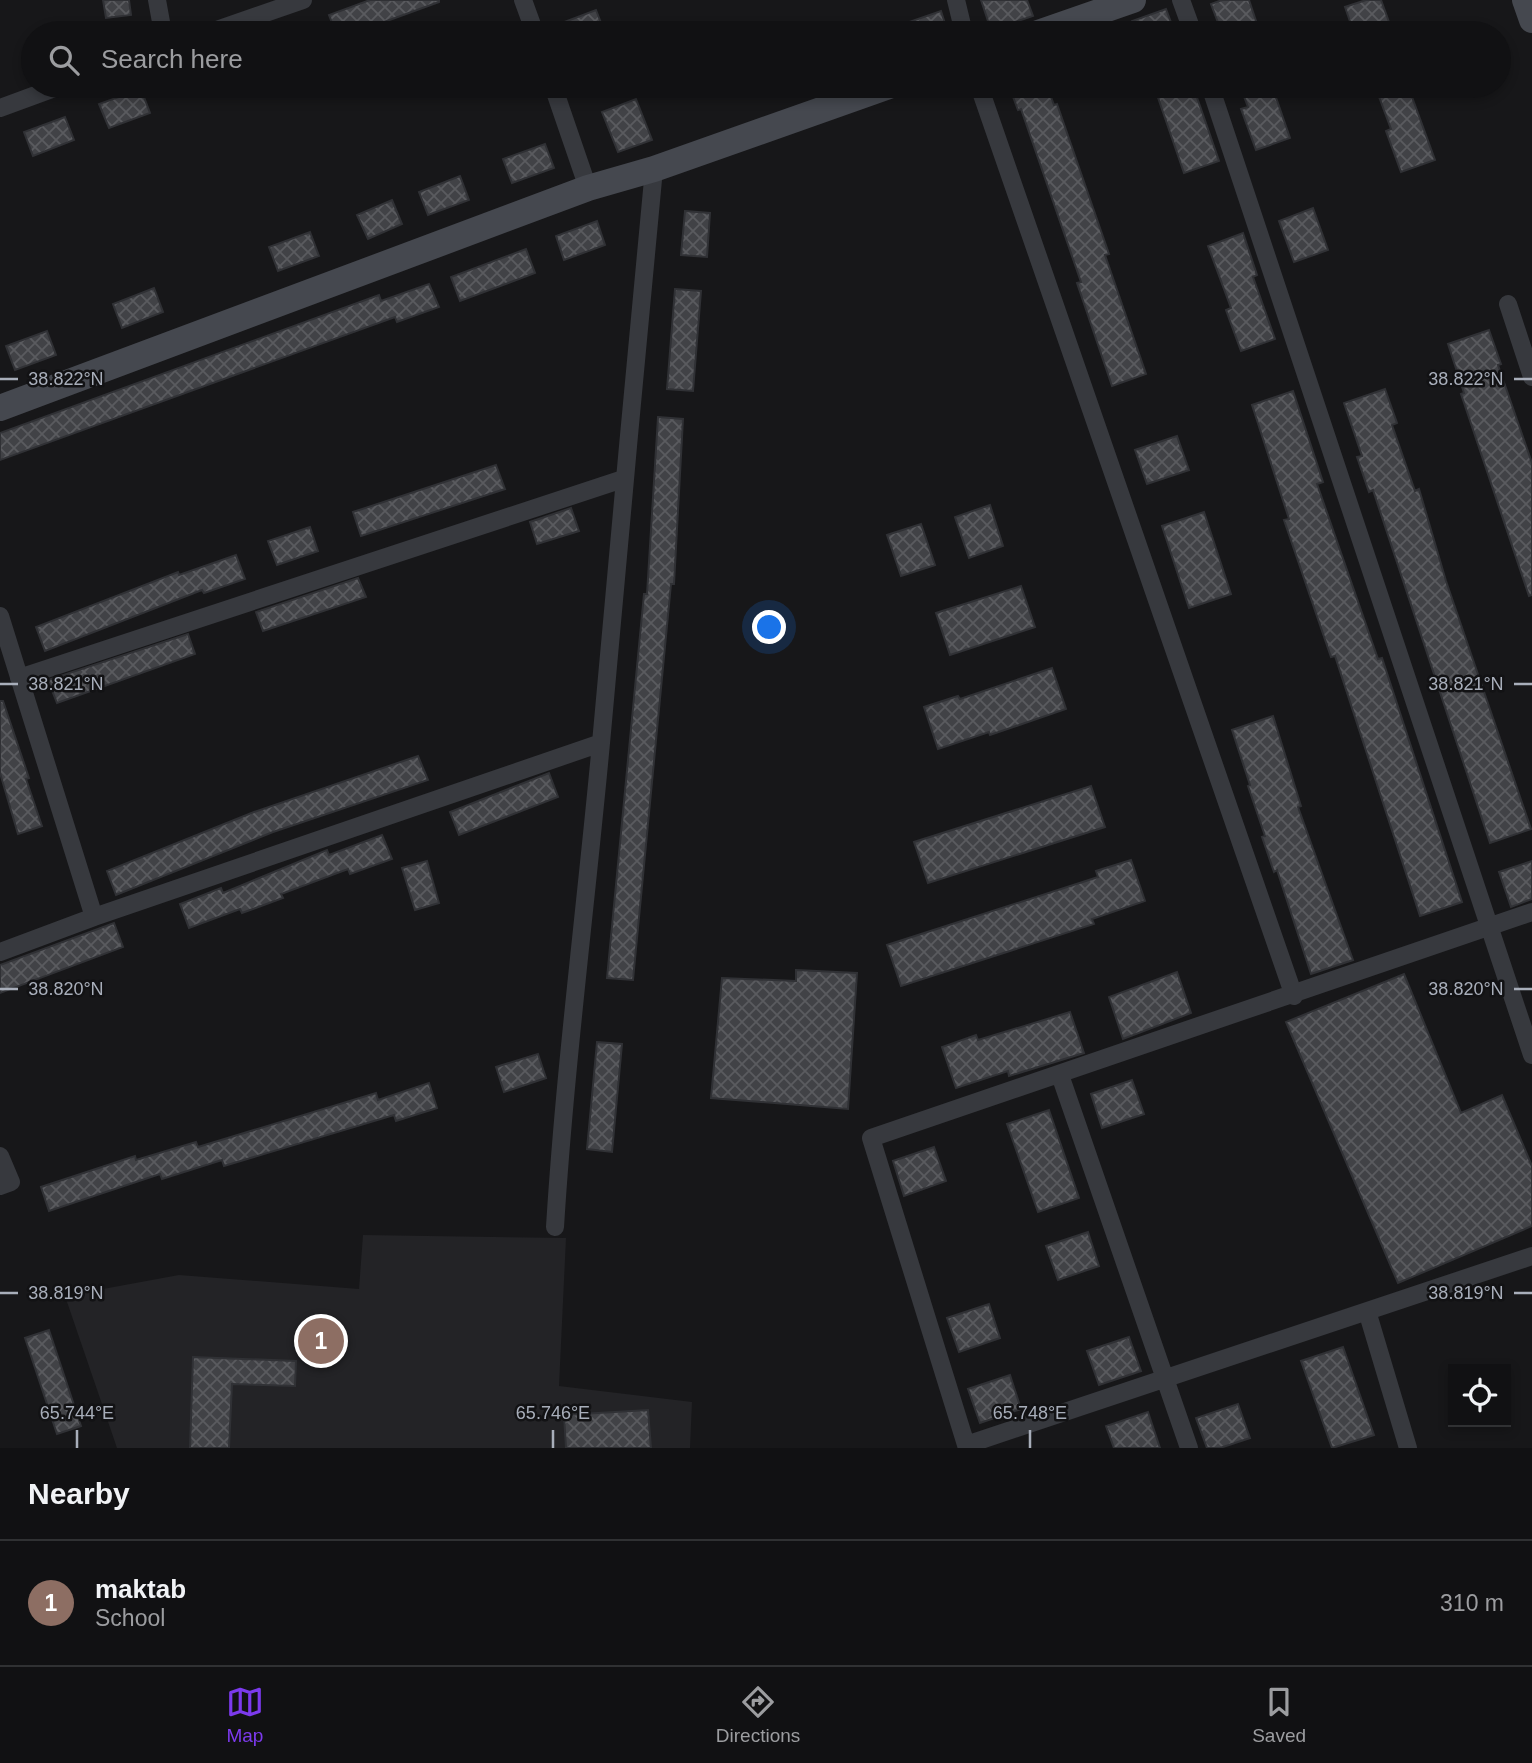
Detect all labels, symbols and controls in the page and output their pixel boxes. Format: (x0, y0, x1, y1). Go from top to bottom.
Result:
search box (21, 21, 1511, 98)
icon: search (45, 41, 83, 79)
text: Search here (101, 44, 243, 74)
text: 38.822°N (28, 369, 104, 389)
text: 38.822°N (1428, 369, 1504, 389)
your location (752, 610, 786, 644)
text: 38.821°N (28, 674, 104, 694)
text: 38.821°N (1428, 674, 1504, 694)
text: 38.820°N (28, 979, 104, 999)
text: 38.820°N (1428, 979, 1504, 999)
text: 38.819°N (28, 1283, 104, 1303)
text: 38.819°N (1428, 1283, 1504, 1303)
pin: 1 (298, 1315, 344, 1367)
map controls (1448, 1364, 1511, 1427)
button: locate (1448, 1364, 1511, 1427)
text: 65.744°E (40, 1403, 114, 1423)
text: 65.746°E (516, 1403, 590, 1423)
text: 65.748°E (993, 1403, 1067, 1423)
text: Nearby (28, 1477, 130, 1510)
text: maktab (95, 1574, 186, 1604)
text: 1 (45, 1590, 57, 1616)
text: 310 m (1440, 1590, 1504, 1616)
text: School (95, 1605, 165, 1631)
tab: Map (226, 1683, 264, 1747)
tab: Directions (716, 1683, 800, 1747)
tab: Saved (1252, 1683, 1306, 1747)

